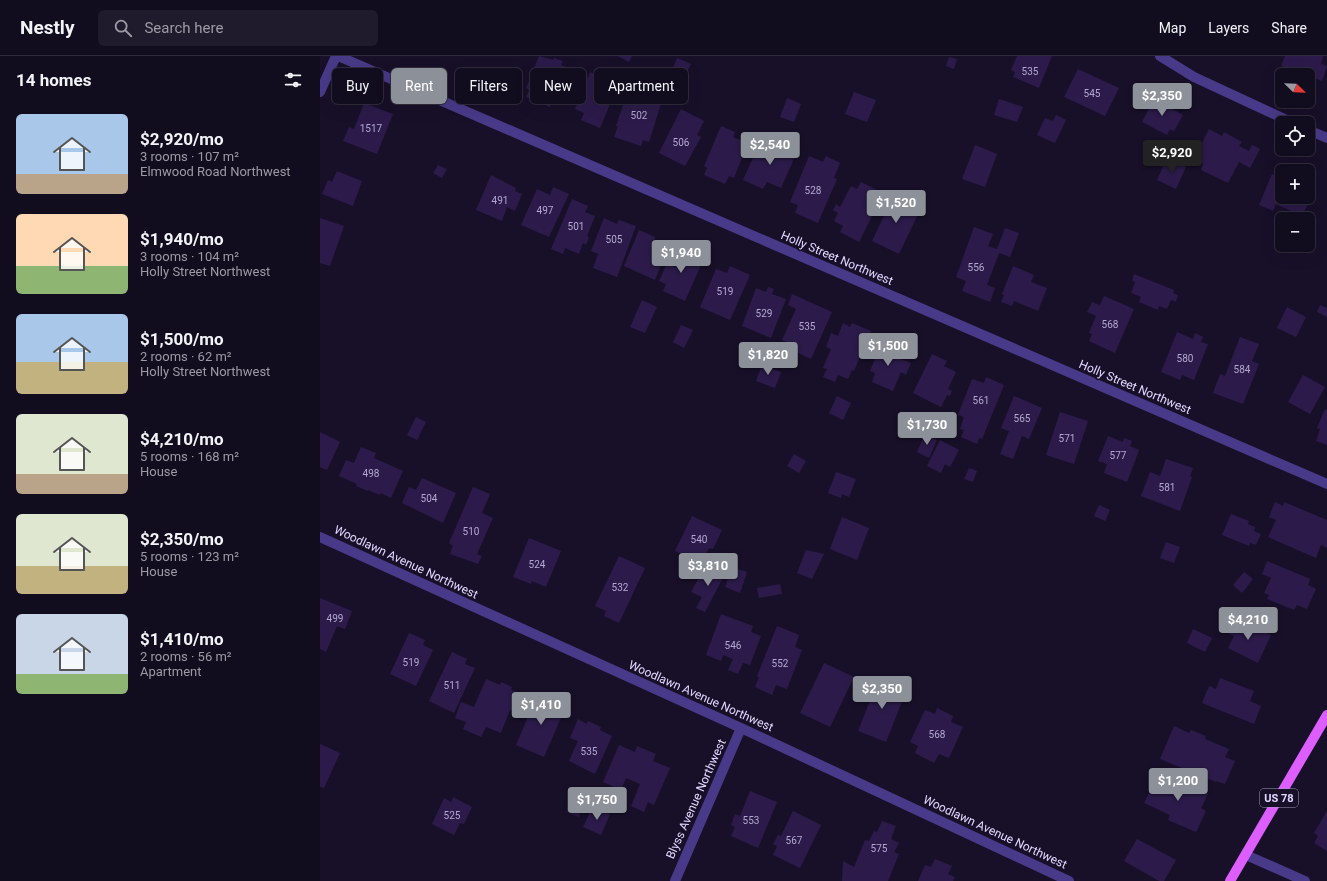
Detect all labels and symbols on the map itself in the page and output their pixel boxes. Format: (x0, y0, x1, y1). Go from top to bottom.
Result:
house number: 535 (1022, 66, 1039, 77)
north arrow (1275, 68, 1315, 108)
pin: $2,350 (1129, 83, 1195, 117)
house number: 545 (1084, 88, 1101, 99)
house number: 502 (631, 110, 648, 121)
house number: 1517 (360, 123, 383, 134)
pin: $2,540 (737, 132, 803, 166)
house number: 506 (673, 137, 690, 148)
pin: $2,920 (1139, 140, 1205, 174)
house number: 528 (805, 185, 822, 196)
pin: $1,520 (863, 190, 929, 224)
house number: 491 (492, 195, 508, 206)
house number: 497 (537, 205, 554, 216)
house number: 501 (568, 221, 584, 232)
street label: Holly Street Northwest (779, 228, 895, 288)
house number: 505 (606, 234, 623, 245)
pin: $1,940 (648, 240, 714, 274)
house number: 556 (968, 262, 985, 273)
house number: 519 (717, 286, 733, 297)
house number: 529 (756, 308, 772, 319)
house number: 568 (1102, 319, 1119, 330)
house number: 535 (799, 321, 816, 332)
pin: $1,500 (855, 333, 921, 367)
pin: $1,820 (735, 342, 801, 376)
house number: 580 (1177, 353, 1194, 364)
street label: Holly Street Northwest (1077, 357, 1193, 417)
house number: 584 (1234, 364, 1251, 375)
house number: 561 (973, 395, 989, 406)
pin: $1,730 (894, 412, 960, 446)
house number: 565 (1014, 413, 1031, 424)
house number: 571 (1059, 433, 1075, 444)
house number: 577 (1110, 450, 1127, 461)
house number: 498 (363, 468, 380, 479)
house number: 581 (1159, 482, 1175, 493)
house number: 504 (421, 493, 438, 504)
street label: Woodlawn Avenue Northwest (332, 522, 480, 602)
house number: 510 (463, 526, 480, 537)
house number: 540 (691, 534, 708, 545)
pin: $3,810 (675, 553, 741, 587)
house number: 524 (529, 559, 546, 570)
house number: 532 (612, 582, 629, 593)
pin: $4,210 (1215, 607, 1281, 641)
house number: 499 (327, 613, 343, 624)
house number: 546 (725, 640, 742, 651)
house number: 519 (403, 657, 419, 668)
street label: Woodlawn Avenue Northwest (626, 658, 776, 734)
house number: 552 (772, 658, 789, 669)
pin: $2,350 (849, 676, 915, 710)
house number: 511 (444, 680, 460, 691)
pin: $1,410 (508, 692, 574, 726)
house number: 568 (929, 729, 946, 740)
street label: Blyss Avenue Northwest (663, 737, 729, 861)
house number: 535 (581, 746, 598, 757)
pin: $1,200 (1145, 768, 1211, 802)
pin: $1,750 (564, 787, 630, 821)
road number: US 78 (1260, 789, 1298, 807)
street label: Woodlawn Avenue Northwest (921, 792, 1069, 872)
house number: 525 (444, 810, 461, 821)
house number: 553 (743, 815, 759, 826)
house number: 567 (786, 835, 803, 846)
house number: 575 (871, 843, 888, 854)

